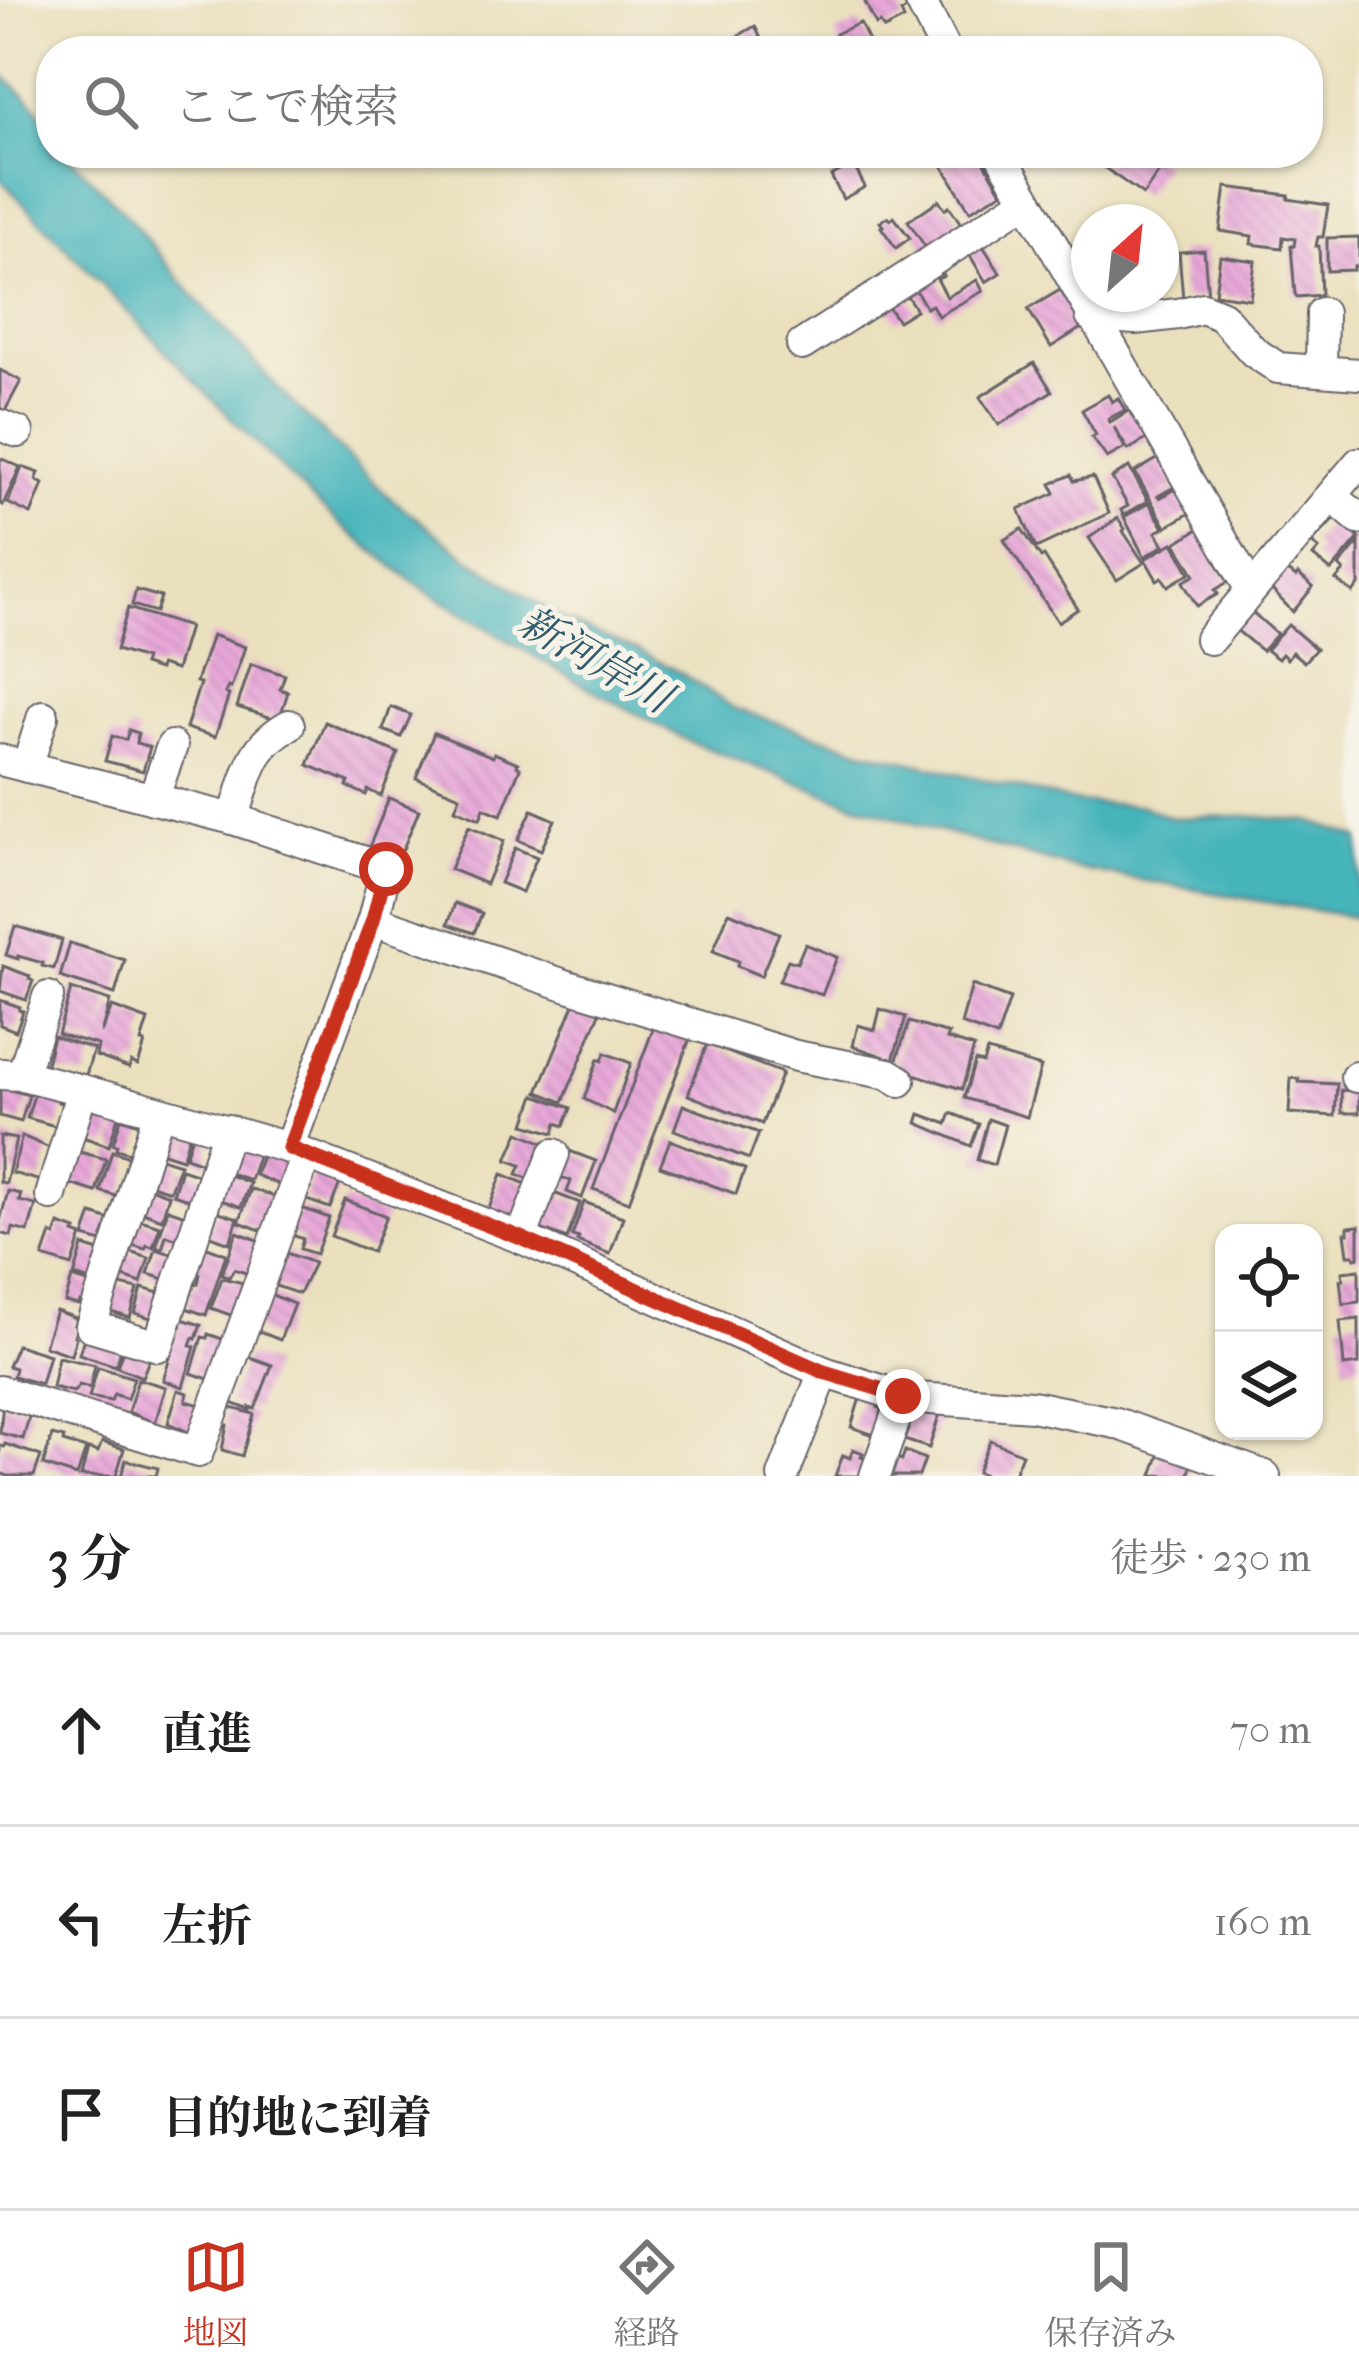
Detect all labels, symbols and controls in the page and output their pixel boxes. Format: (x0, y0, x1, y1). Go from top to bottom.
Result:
search box (36, 36, 1323, 168)
icon: search (78, 69, 144, 135)
text: ここで検索 (174, 81, 399, 134)
north arrow (1071, 204, 1179, 312)
water label: 新河岸川 (510, 597, 683, 725)
route start (359, 842, 413, 896)
map controls (1215, 1224, 1323, 1440)
button: locate (1215, 1224, 1323, 1332)
button: layers (1215, 1332, 1323, 1440)
route end (876, 1369, 930, 1423)
text: 3 分 (48, 1529, 131, 1589)
text: 徒歩 · 230 m (1110, 1535, 1311, 1581)
icon: ahead (48, 1697, 114, 1763)
text: 70 m (1230, 1707, 1311, 1753)
text: 直進 (162, 1708, 252, 1761)
icon: left (48, 1889, 114, 1955)
text: 160 m (1214, 1899, 1311, 1945)
text: 左折 (162, 1900, 252, 1953)
icon: arrive (48, 2081, 114, 2147)
text: 目的地に到着 (162, 2092, 432, 2145)
tab: 地図 (183, 2234, 249, 2353)
tab: 経路 (614, 2234, 680, 2353)
tab: 保存済み (1045, 2234, 1177, 2353)

